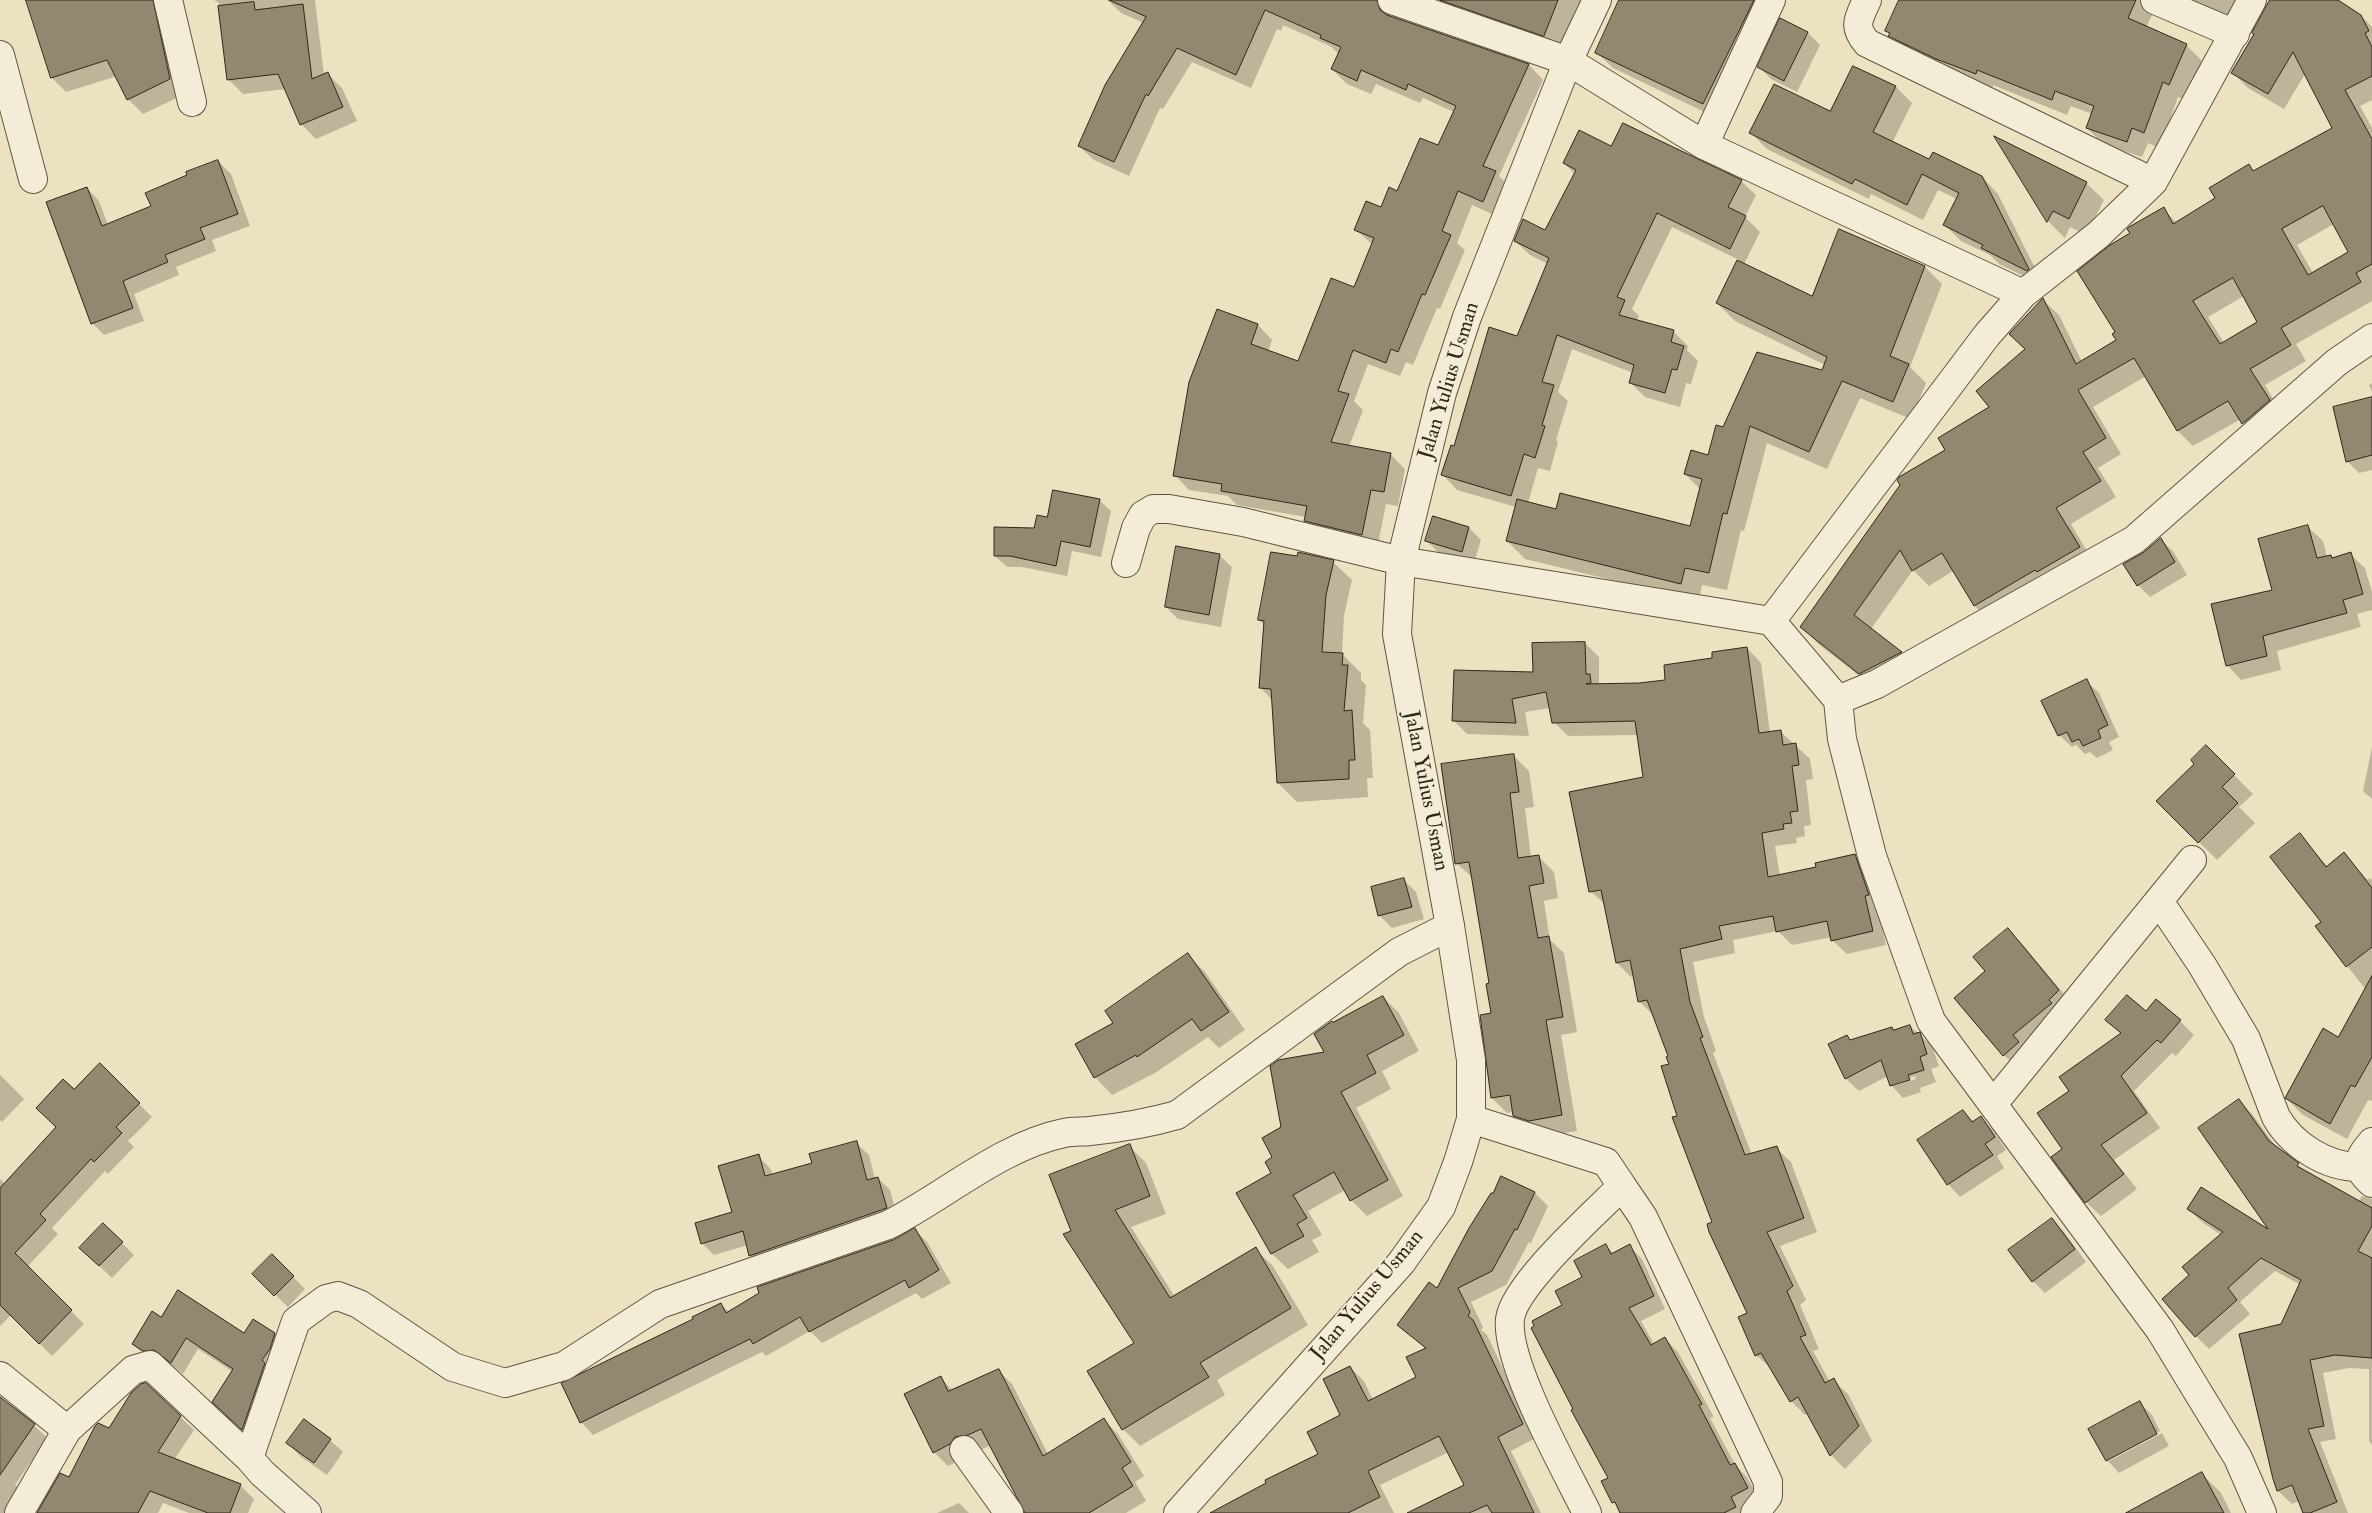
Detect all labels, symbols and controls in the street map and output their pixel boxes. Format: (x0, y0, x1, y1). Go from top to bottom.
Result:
street label: Jalan Yulius Usman (1414, 299, 1486, 463)
street label: Jalan Yulius Usman (1397, 709, 1453, 873)
street label: Jalan Yulius Usman (1306, 1225, 1430, 1367)

